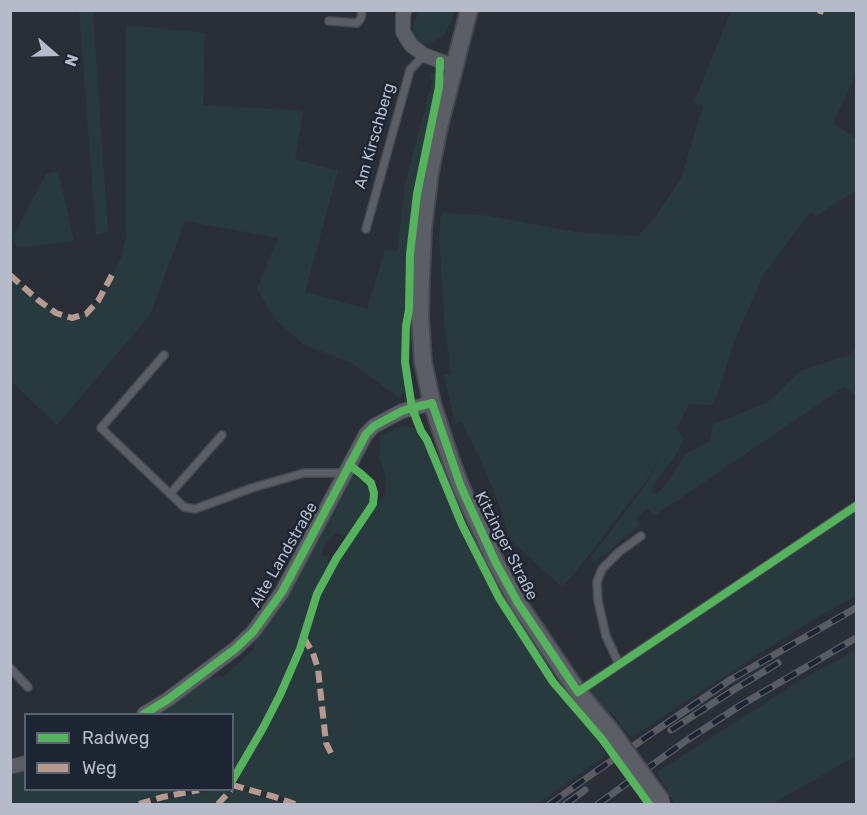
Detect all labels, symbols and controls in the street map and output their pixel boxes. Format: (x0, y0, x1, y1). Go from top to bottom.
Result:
north arrow (24, 24, 84, 84)
text: N (60, 52, 82, 69)
street label: Am Kirschberg (351, 81, 399, 191)
street label: Kitzinger Straße (470, 488, 542, 604)
street label: Alte Landstraße (246, 499, 322, 611)
legend (24, 713, 234, 791)
text: Radweg (82, 727, 149, 749)
text: Weg (82, 757, 117, 779)

